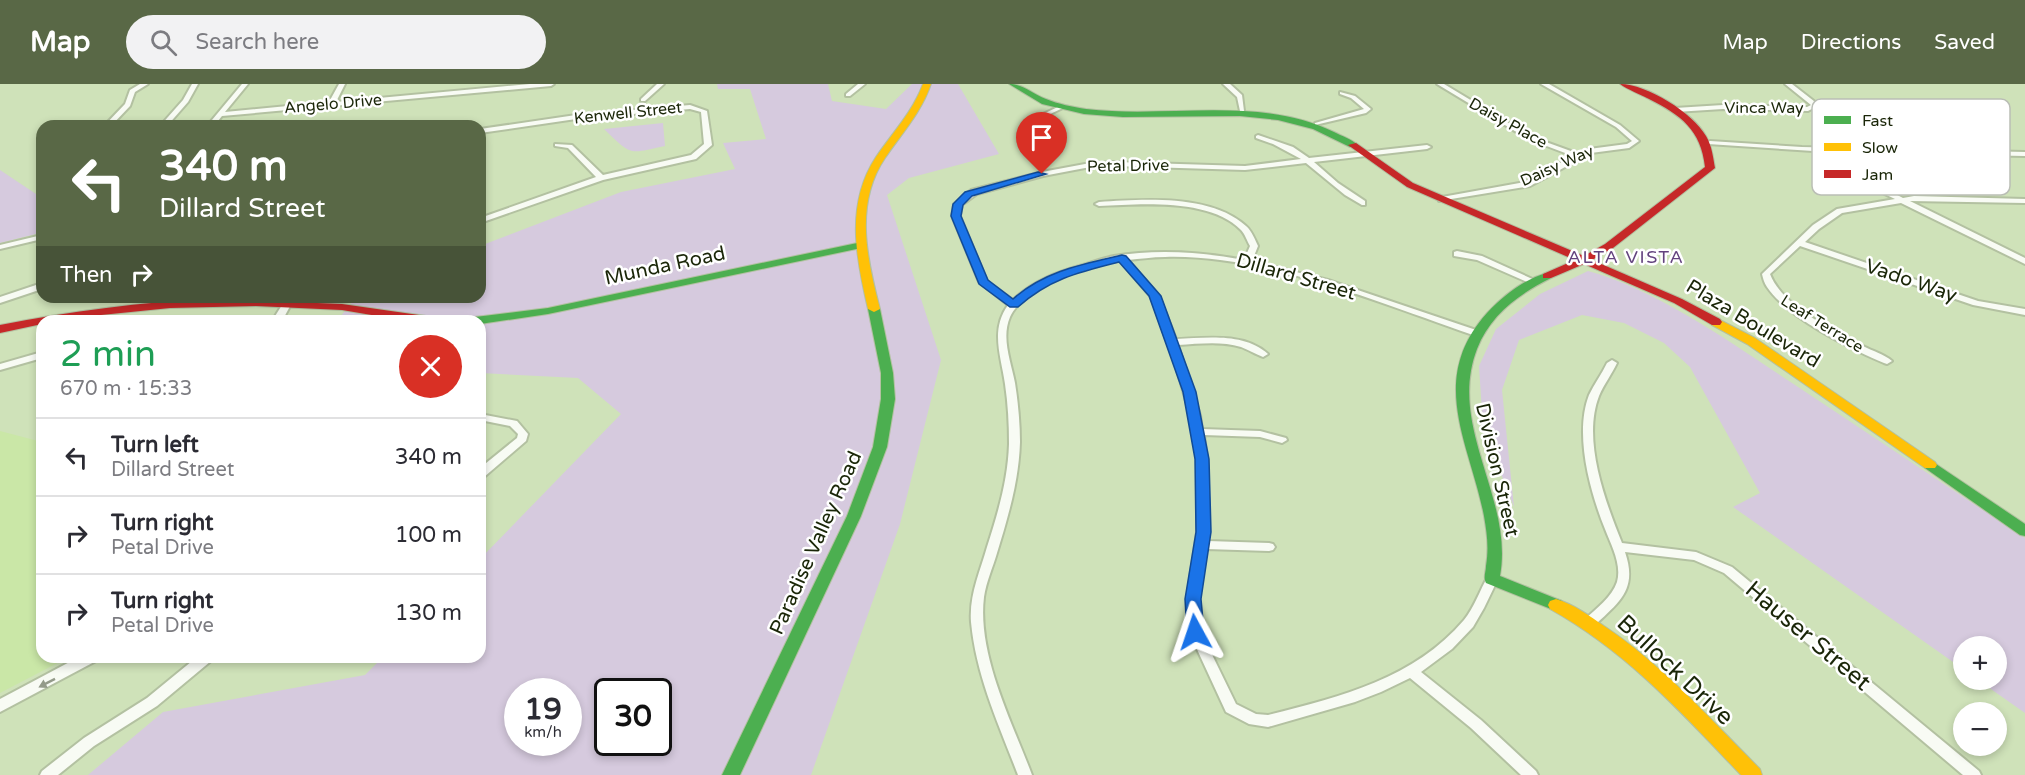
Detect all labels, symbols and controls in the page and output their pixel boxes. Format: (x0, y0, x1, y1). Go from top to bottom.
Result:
search box (126, 15, 546, 69)
text: Map (30, 25, 90, 59)
icon: search (147, 26, 180, 59)
text: Search here (195, 29, 319, 55)
text: Map (1722, 30, 1768, 55)
text: Directions (1801, 30, 1901, 55)
text: Saved (1934, 30, 1995, 55)
street label: Angelo Drive (283, 90, 383, 118)
street label: Daisy Place (1465, 93, 1551, 153)
street label: Kenwell Street (573, 97, 683, 129)
street label: Vinca Way (1724, 98, 1804, 118)
legend (1812, 99, 2010, 195)
text: Fast (1862, 111, 1893, 131)
pin (1016, 112, 1067, 174)
icon: arrive (1025, 121, 1058, 154)
text: Slow (1862, 138, 1898, 158)
text: 340 m (159, 141, 288, 192)
street label: Daisy Way (1517, 141, 1597, 191)
icon: left (60, 144, 138, 222)
street label: Petal Drive (1087, 155, 1169, 177)
text: Jam (1862, 165, 1893, 185)
text: Dillard Street (159, 192, 326, 225)
street label: Munda Road (602, 242, 728, 290)
district label: ALTA VISTA (1568, 246, 1684, 268)
street label: Dillard Street (1233, 248, 1359, 306)
street label: Vado Way (1862, 254, 1960, 308)
icon: right (125, 258, 158, 291)
text: Then (60, 262, 113, 288)
street label: Plaza Boulevard (1682, 275, 1824, 373)
street label: Leaf Terrace (1777, 291, 1867, 357)
text: 2 min (60, 333, 156, 376)
button: close (399, 335, 462, 398)
text: 670 m · 15:33 (60, 377, 192, 401)
street label: Division Street (1470, 401, 1524, 540)
text: Turn left (111, 432, 199, 458)
icon: left (60, 441, 93, 474)
text: 340 m (395, 444, 462, 470)
street label: Paradise Valley Road (765, 448, 867, 638)
text: Dillard Street (111, 458, 234, 482)
text: Turn right (111, 510, 213, 536)
icon: right (60, 519, 93, 552)
text: 100 m (395, 522, 462, 548)
text: Petal Drive (111, 536, 214, 560)
street label: Hauser Street (1739, 575, 1877, 697)
text: Turn right (111, 588, 213, 614)
icon: right (60, 597, 93, 630)
text: 130 m (395, 600, 462, 626)
position arrow (1163, 600, 1227, 664)
street label: Bullock Drive (1611, 609, 1739, 731)
text: Petal Drive (111, 614, 214, 638)
map controls (1953, 636, 2007, 756)
button: + (1953, 636, 2007, 690)
one-way arrow (38, 678, 55, 688)
speed limit sign: 30 (594, 678, 672, 756)
text: 19 (524, 691, 562, 728)
button: − (1953, 702, 2007, 756)
text: km/h (524, 723, 562, 741)

